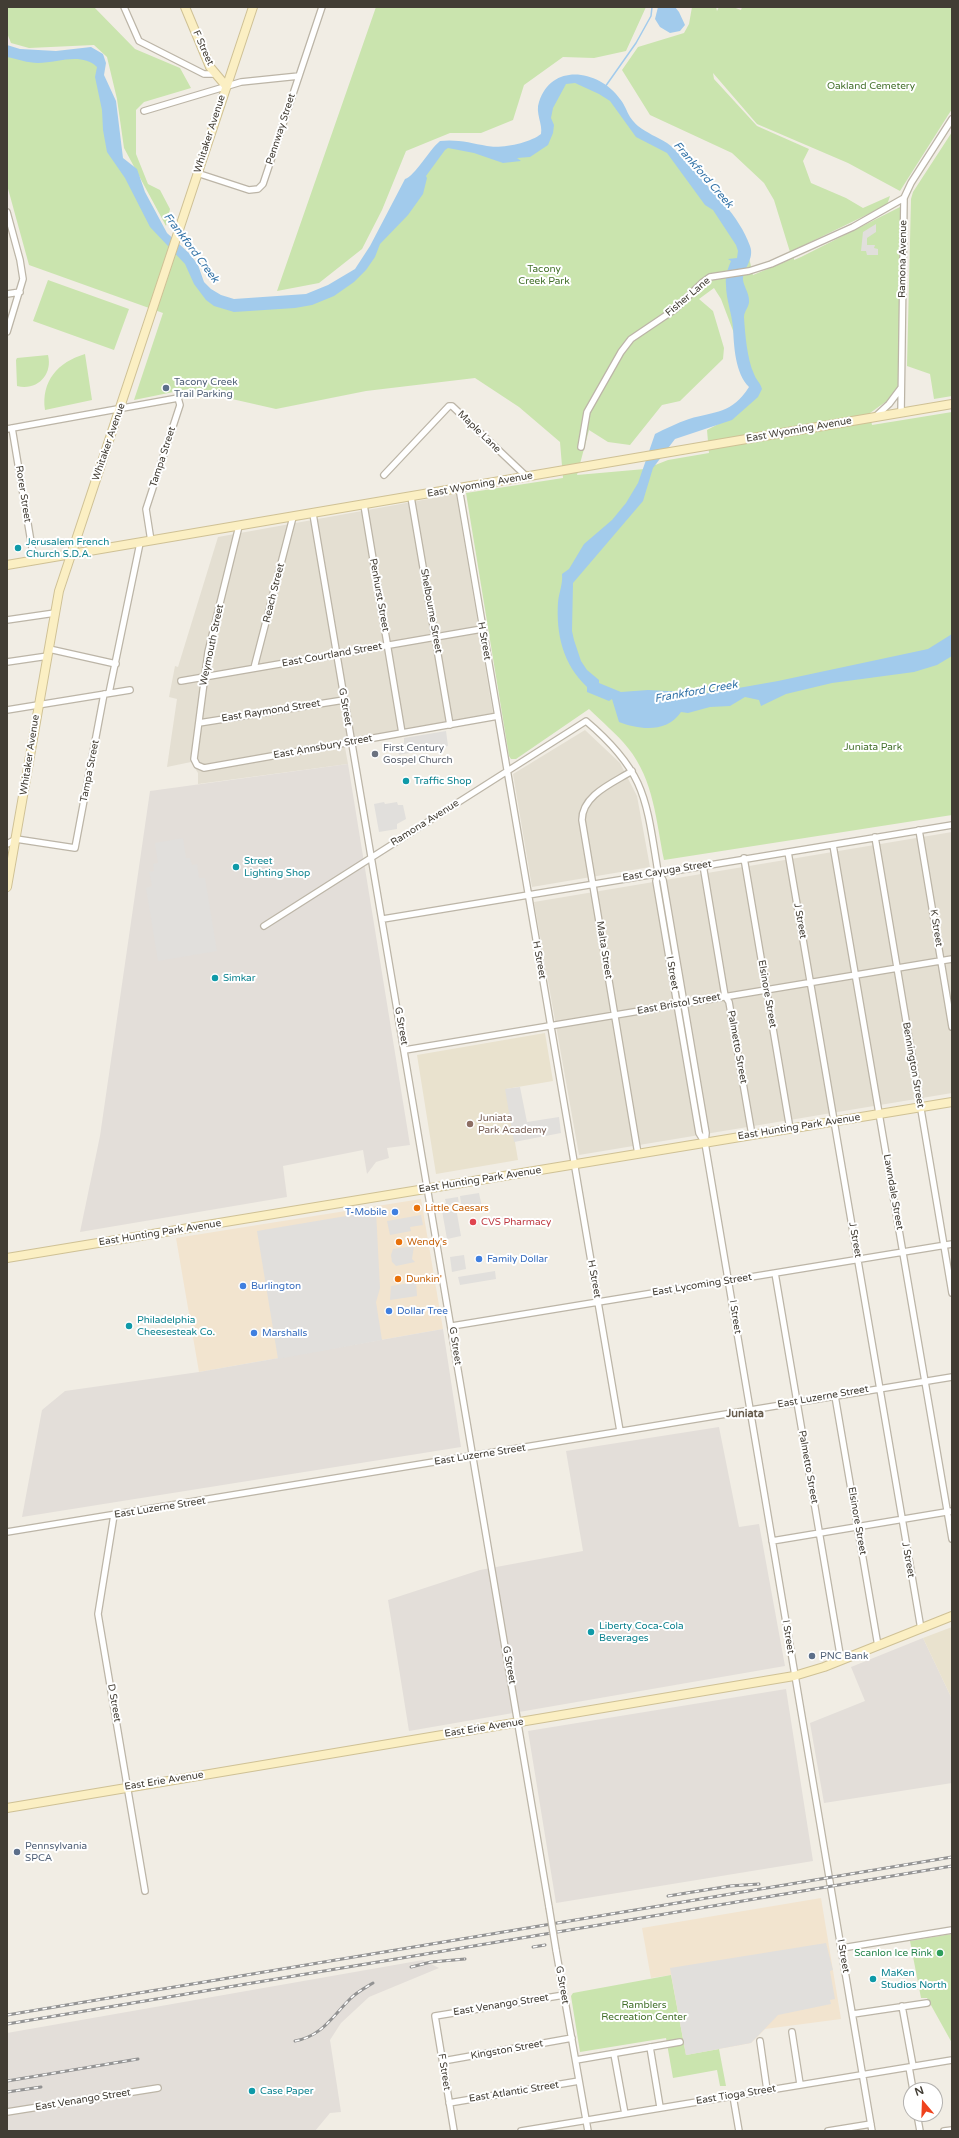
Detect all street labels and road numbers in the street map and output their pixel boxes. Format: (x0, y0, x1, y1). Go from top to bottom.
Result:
street label: F Street (190, 29, 216, 67)
street label: Pennway Street (264, 92, 298, 166)
street label: Whitaker Avenue (192, 93, 228, 175)
street label: Ramona Avenue (896, 220, 910, 298)
street label: Fisher Lane (663, 275, 713, 319)
street label: Whitaker Avenue (90, 402, 128, 482)
street label: Maple Lane (455, 408, 503, 456)
street label: East Wyoming Avenue (745, 415, 853, 445)
street label: Tampa Street (148, 425, 178, 489)
street label: Rorer Street (13, 465, 33, 523)
street label: East Wyoming Avenue (426, 470, 534, 500)
street label: Penhurst Street (367, 557, 391, 633)
street label: Reach Street (261, 562, 287, 624)
street label: Shelbourne Street (418, 568, 444, 654)
street label: Weymouth Street (197, 603, 227, 687)
street label: H Street (475, 621, 493, 661)
street label: East Courtland Street (281, 640, 383, 670)
street label: G Street (336, 687, 354, 727)
street label: East Raymond Street (221, 697, 321, 725)
street label: Whitaker Avenue (18, 714, 42, 796)
street label: East Annsbury Street (273, 732, 373, 762)
street label: Tampa Street (78, 739, 102, 803)
street label: Ramona Avenue (389, 797, 461, 849)
street label: East Cayuga Street (622, 858, 712, 884)
street label: J Street (791, 902, 809, 940)
street label: K Street (927, 908, 945, 948)
street label: Malta Street (594, 920, 614, 980)
street label: H Street (530, 940, 548, 980)
street label: I Street (663, 955, 681, 991)
street label: Elsinore Street (755, 959, 779, 1029)
street label: East Bristol Street (636, 991, 722, 1017)
street label: G Street (392, 1006, 410, 1046)
street label: Palmetto Street (725, 1009, 749, 1085)
street label: Bennington Street (900, 1021, 926, 1109)
street label: East Hunting Park Avenue (737, 1111, 861, 1143)
street label: Lawndale Street (880, 1153, 906, 1231)
street label: East Hunting Park Avenue (418, 1164, 542, 1196)
street label: East Hunting Park Avenue (98, 1217, 222, 1249)
street label: J Street (846, 1221, 864, 1259)
street label: H Street (585, 1259, 603, 1299)
street label: East Lycoming Street (651, 1271, 753, 1299)
street label: I Street (726, 1299, 744, 1335)
street label: G Street (446, 1326, 464, 1366)
street label: East Luzerne Street (776, 1383, 870, 1411)
street label: Palmetto Street (796, 1429, 820, 1505)
street label: East Luzerne Street (433, 1442, 527, 1468)
street label: Elsinore Street (845, 1486, 869, 1556)
street label: East Luzerne Street (113, 1495, 207, 1521)
street label: J Street (899, 1541, 917, 1579)
street label: I Street (779, 1619, 797, 1655)
street label: G Street (500, 1645, 518, 1685)
street label: D Street (105, 1683, 123, 1723)
street label: East Erie Avenue (444, 1716, 524, 1740)
street label: East Erie Avenue (124, 1769, 204, 1793)
street label: I Street (834, 1938, 852, 1974)
street label: G Street (553, 1965, 571, 2005)
street label: East Venango Street (452, 1992, 550, 2018)
street label: Kingston Street (470, 2038, 544, 2062)
street label: F Street (435, 2053, 453, 2091)
street label: East Atlantic Street (468, 2079, 560, 2105)
street label: East Tioga Street (695, 2083, 777, 2107)
street label: East Venango Street (34, 2087, 132, 2113)

